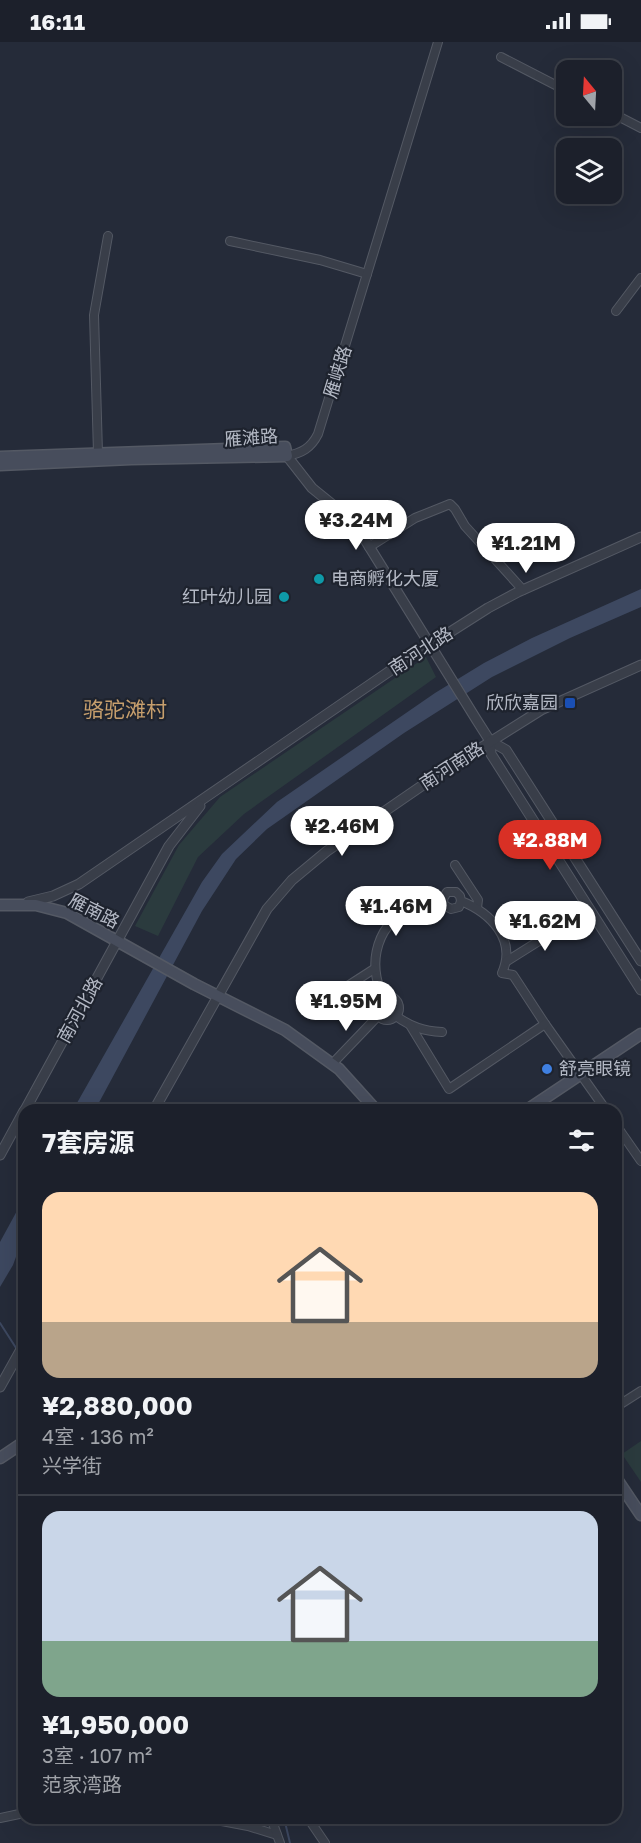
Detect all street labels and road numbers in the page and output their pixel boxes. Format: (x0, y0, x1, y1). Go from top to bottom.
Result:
street label: 雁峡路 (319, 343, 355, 401)
street label: 雁滩路 (223, 424, 279, 450)
street label: 南河北路 (384, 621, 457, 679)
street label: 南河南路 (415, 736, 488, 794)
street label: 雁南路 (65, 888, 124, 932)
street label: 南河北路 (52, 973, 106, 1046)

